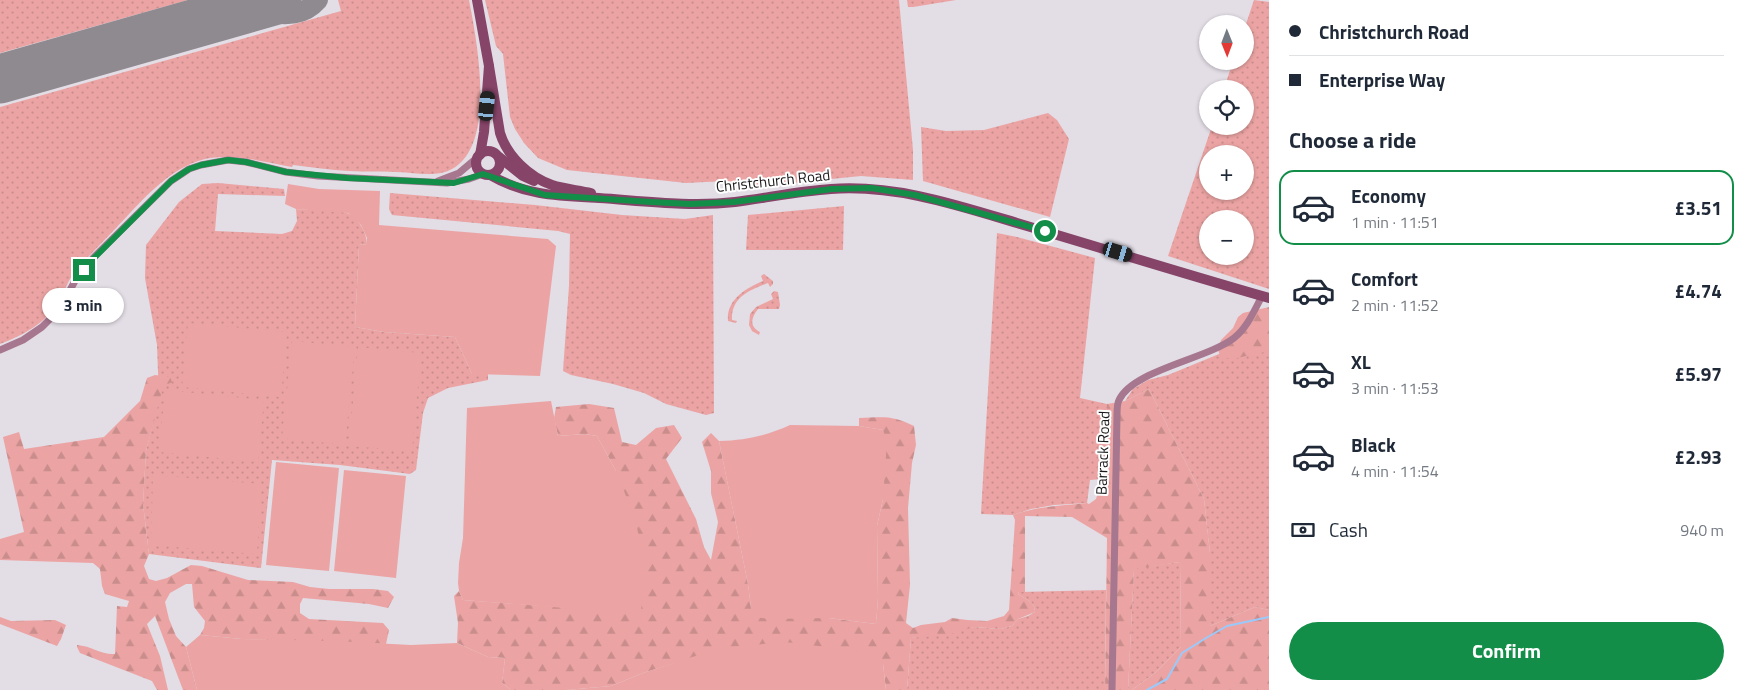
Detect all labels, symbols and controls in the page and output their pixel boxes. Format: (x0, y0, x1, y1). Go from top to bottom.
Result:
north arrow (1199, 15, 1254, 70)
map controls (1199, 15, 1254, 265)
text: Christchurch Road (1319, 17, 1469, 46)
text: Enterprise Way (1319, 65, 1445, 94)
button: locate (1199, 80, 1254, 135)
car (477, 90, 496, 122)
text: Choose a ride (1289, 123, 1416, 157)
button: + (1199, 145, 1254, 200)
street label: Christchurch Road (715, 163, 831, 198)
text: Economy (1351, 181, 1426, 210)
icon: car (1291, 185, 1336, 230)
text: £3.51 (1675, 193, 1722, 222)
button: − (1199, 210, 1254, 265)
text: 1 min · 11:51 (1351, 210, 1439, 234)
route start (1034, 220, 1056, 242)
car (1101, 240, 1134, 264)
route end (73, 259, 95, 281)
text: Comfort (1351, 264, 1418, 293)
icon: car (1291, 268, 1336, 313)
text: £4.74 (1675, 276, 1722, 305)
callout: 3 min (43, 288, 125, 322)
text: 3 min (64, 293, 102, 317)
text: 2 min · 11:52 (1351, 293, 1439, 317)
text: XL (1351, 347, 1371, 376)
icon: car (1291, 351, 1336, 396)
text: £5.97 (1675, 359, 1722, 388)
text: 3 min · 11:53 (1351, 376, 1439, 400)
street label: Barrack Road (1090, 411, 1115, 495)
text: Black (1351, 430, 1396, 459)
icon: car (1291, 434, 1336, 479)
text: £2.93 (1675, 442, 1722, 471)
text: 4 min · 11:54 (1351, 459, 1439, 483)
text: Cash (1329, 515, 1368, 544)
icon: cash (1289, 516, 1317, 544)
text: 940 m (1680, 518, 1724, 542)
button: Confirm (1289, 622, 1724, 680)

